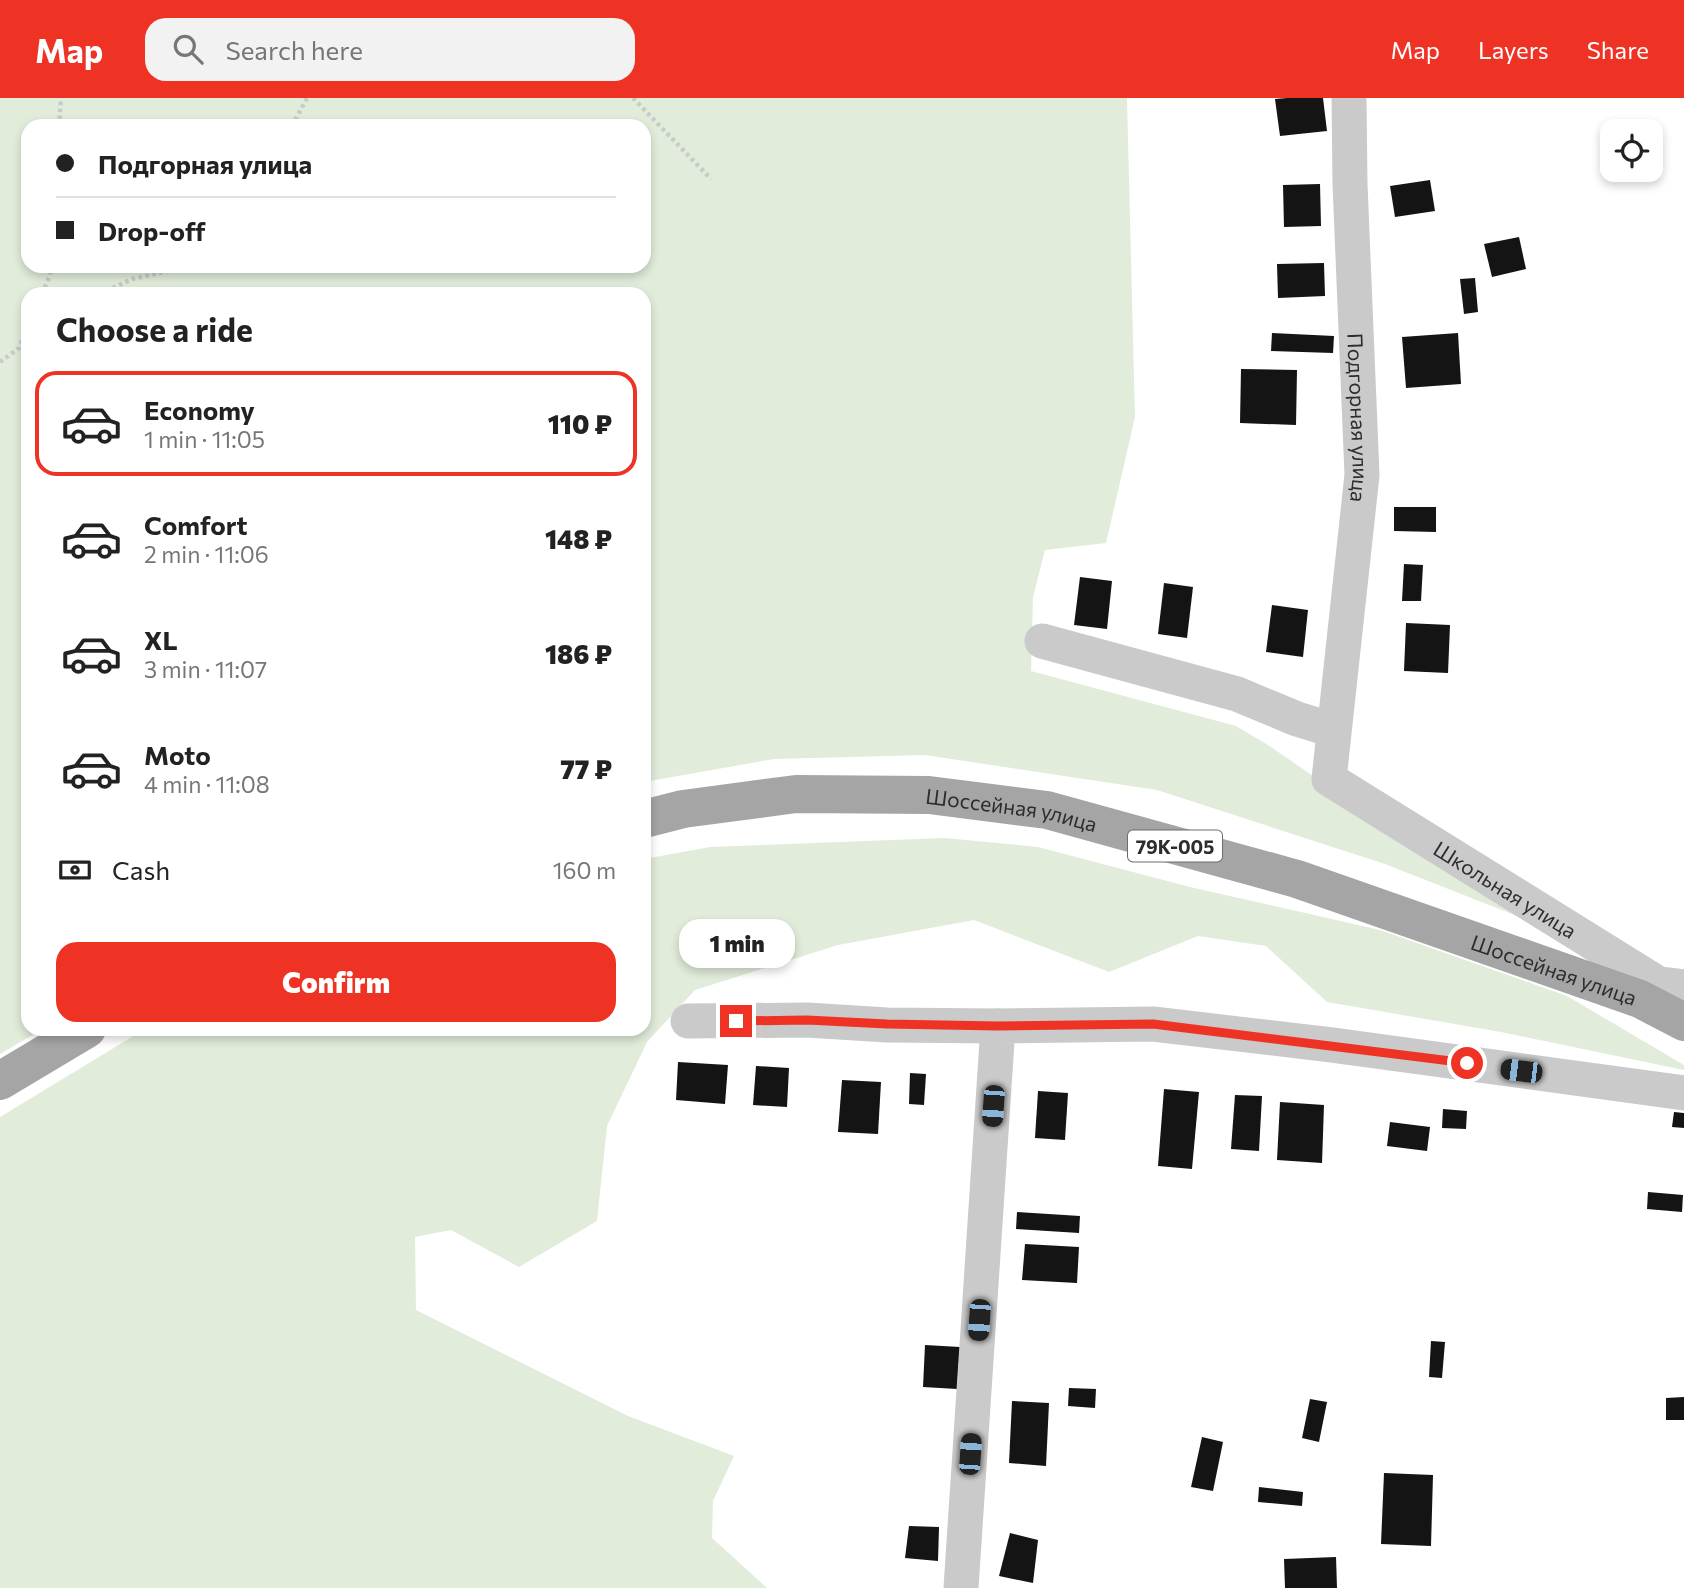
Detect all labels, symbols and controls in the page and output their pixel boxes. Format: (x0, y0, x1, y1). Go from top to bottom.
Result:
search box (145, 18, 635, 81)
text: Map (35, 29, 103, 70)
icon: search (169, 30, 207, 68)
text: Search here (225, 34, 363, 65)
text: Map (1391, 35, 1440, 64)
text: Layers (1478, 35, 1549, 64)
text: Share (1587, 35, 1649, 64)
map controls (1600, 119, 1663, 182)
button: locate (1600, 119, 1663, 182)
text: Подгорная улица (98, 148, 312, 179)
text: Drop-off (98, 215, 205, 246)
text: Choose a ride (56, 309, 253, 349)
street label: Подгорная улица (1344, 333, 1375, 504)
icon: car (60, 392, 123, 455)
text: Economy (144, 394, 255, 425)
text: 110 ₽ (548, 408, 612, 439)
text: 1 min · 11:05 (144, 425, 265, 453)
icon: car (60, 507, 123, 570)
text: Comfort (144, 509, 247, 540)
text: 148 ₽ (545, 523, 612, 554)
text: 2 min · 11:06 (144, 540, 269, 568)
icon: car (60, 622, 123, 685)
text: XL (144, 624, 178, 655)
text: 186 ₽ (545, 638, 612, 669)
text: 3 min · 11:07 (144, 655, 267, 683)
icon: car (60, 737, 123, 800)
text: Moto (144, 739, 211, 770)
text: 77 ₽ (560, 753, 612, 784)
text: 4 min · 11:08 (144, 770, 270, 798)
street label: Шоссейная улица (924, 782, 1100, 836)
road number: 79К-005 (1128, 831, 1222, 862)
street label: Школьная улица (1430, 835, 1582, 942)
icon: cash (56, 851, 94, 889)
text: Cash (112, 854, 170, 885)
text: 160 m (553, 856, 616, 884)
callout: 1 min (678, 920, 794, 968)
street label: Шоссейная улица (1468, 928, 1640, 1009)
text: 1 min (709, 929, 765, 957)
button: Confirm (56, 942, 616, 1022)
route end (720, 1005, 752, 1037)
route start (1451, 1047, 1483, 1079)
car (1499, 1058, 1544, 1084)
car (982, 1084, 1005, 1128)
car (968, 1298, 991, 1342)
car (959, 1432, 982, 1476)

